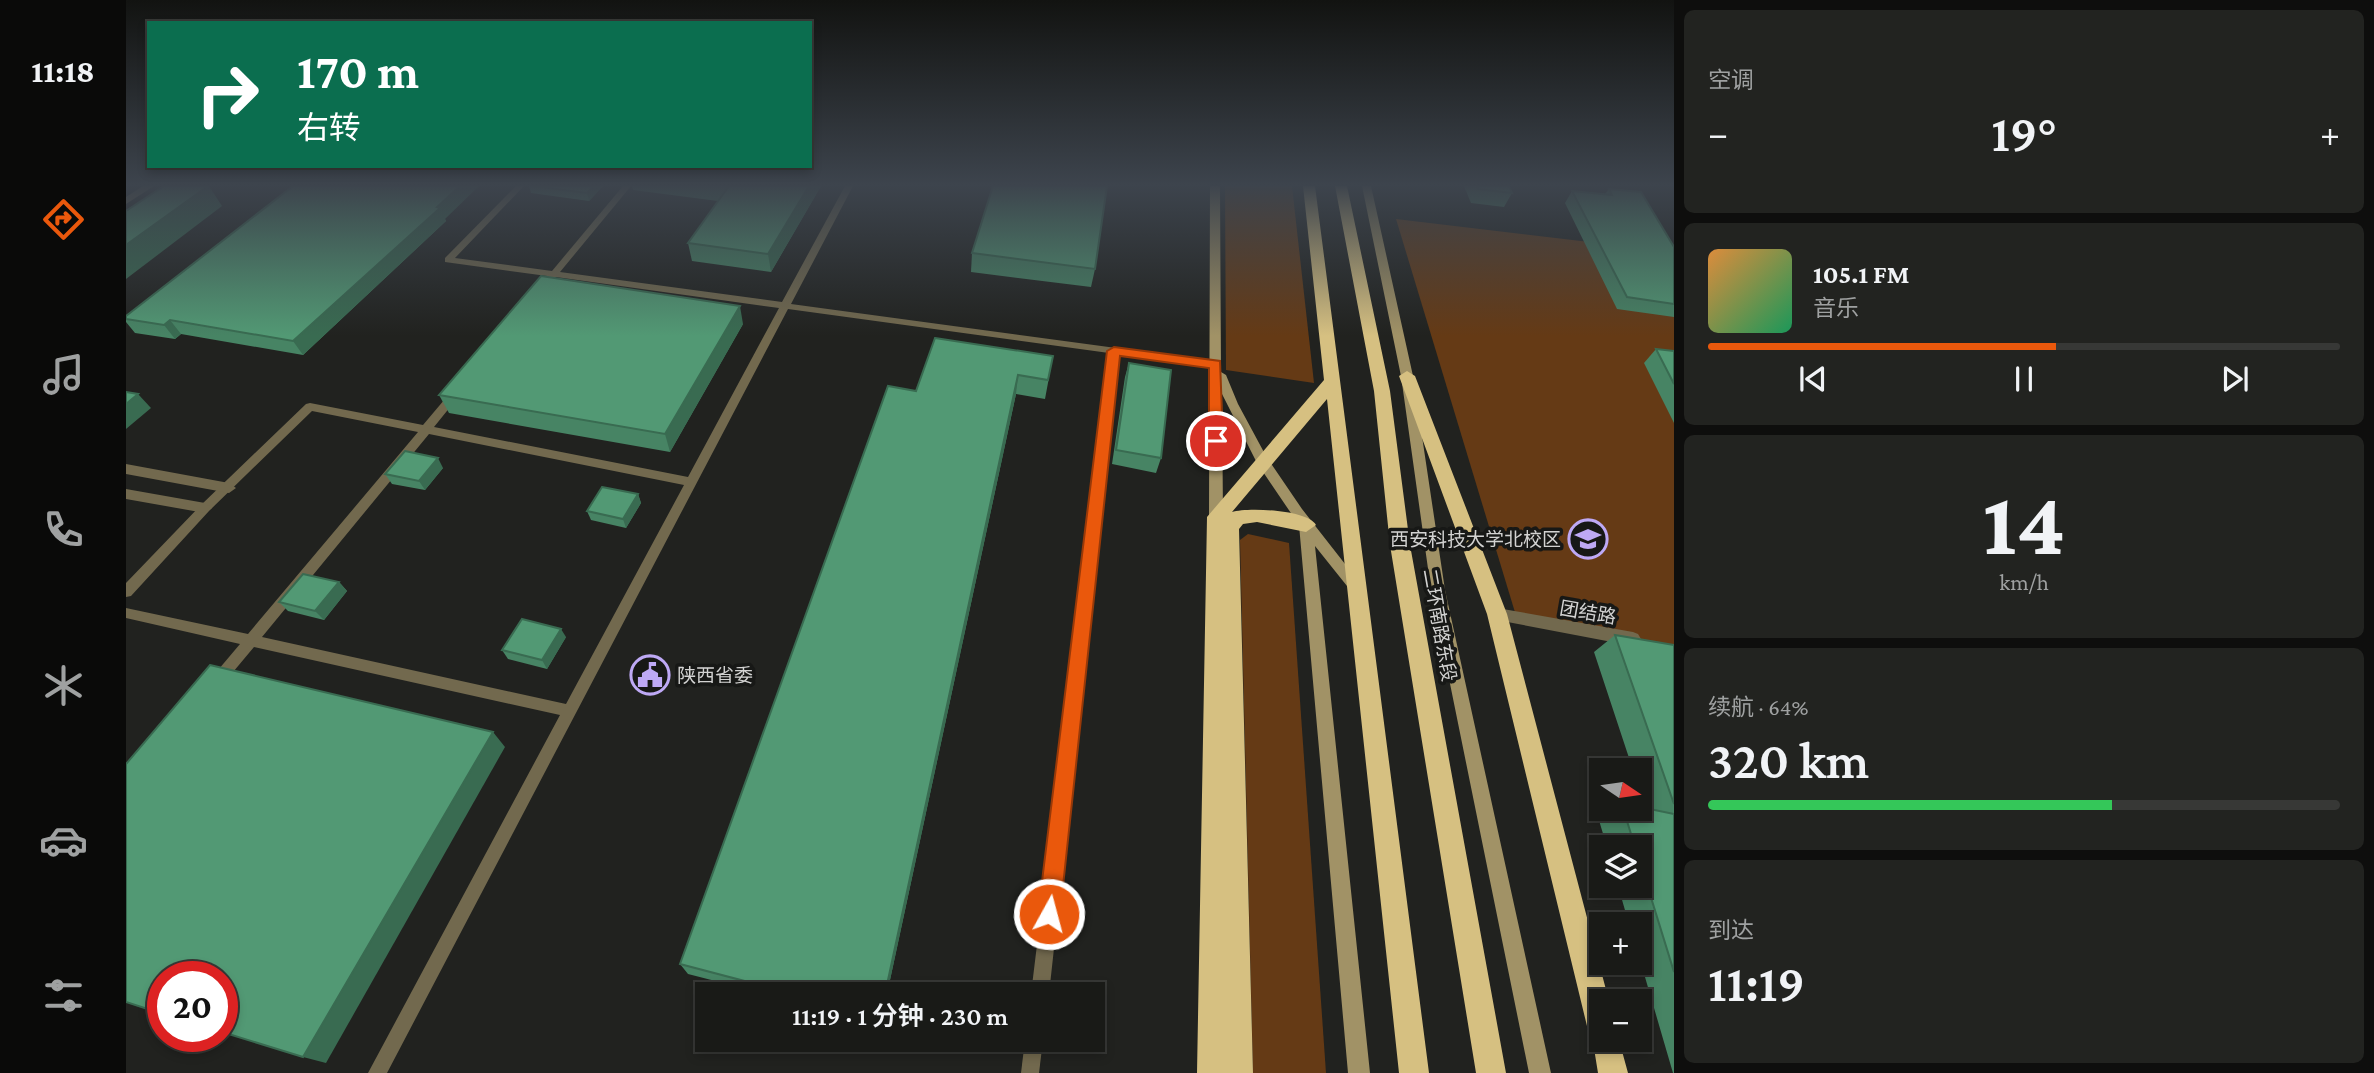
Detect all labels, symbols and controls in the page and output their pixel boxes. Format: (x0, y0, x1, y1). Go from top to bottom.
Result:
text: 170 m (297, 44, 419, 99)
icon: right (182, 49, 273, 140)
text: 11:18 (31, 53, 95, 89)
text: 空调 (1708, 67, 1754, 93)
text: 19° (1991, 104, 2057, 162)
text: 右转 (297, 110, 361, 146)
text: − (1708, 112, 1728, 154)
text: + (2320, 112, 2340, 154)
icon: directions (39, 195, 88, 244)
text: 105.1 FM (1813, 260, 1909, 289)
text: 音乐 (1813, 295, 1859, 321)
icon: music (39, 350, 88, 399)
icon: previous (1794, 360, 1832, 398)
icon: pause (2005, 360, 2043, 398)
icon: next (2216, 360, 2254, 398)
pin (1186, 411, 1246, 471)
icon: arrive (1197, 422, 1235, 460)
text: 14 (1982, 472, 2066, 574)
icon: phone (39, 505, 88, 554)
school or university icon: 西安科技大学北校区 (1567, 518, 1609, 560)
place label: 西安科技大学北校区 (1390, 529, 1561, 550)
street label: 二环南路东段 (1419, 567, 1460, 683)
text: km/h (1999, 569, 2049, 595)
street label: 团结路 (1558, 597, 1618, 628)
public building icon: 陕西省委 (629, 654, 671, 696)
icon: climate (39, 661, 88, 710)
place label: 陕西省委 (677, 665, 753, 686)
text: 续航 · 64% (1708, 694, 1809, 720)
text: 320 km (1708, 731, 1869, 789)
north arrow (1589, 758, 1652, 821)
map controls (1589, 758, 1652, 1052)
icon: car (39, 816, 88, 865)
button: layers (1589, 835, 1652, 898)
position arrow (1012, 877, 1086, 951)
button: + (1589, 912, 1652, 975)
text: 到达 (1708, 917, 1754, 943)
text: 11:19 (1708, 954, 1805, 1012)
speed limit sign: 20 (147, 961, 238, 1052)
icon: filters (39, 971, 88, 1020)
button: − (1589, 989, 1652, 1052)
text: 11:19 · 1 分钟 · 230 m (792, 1002, 1008, 1031)

